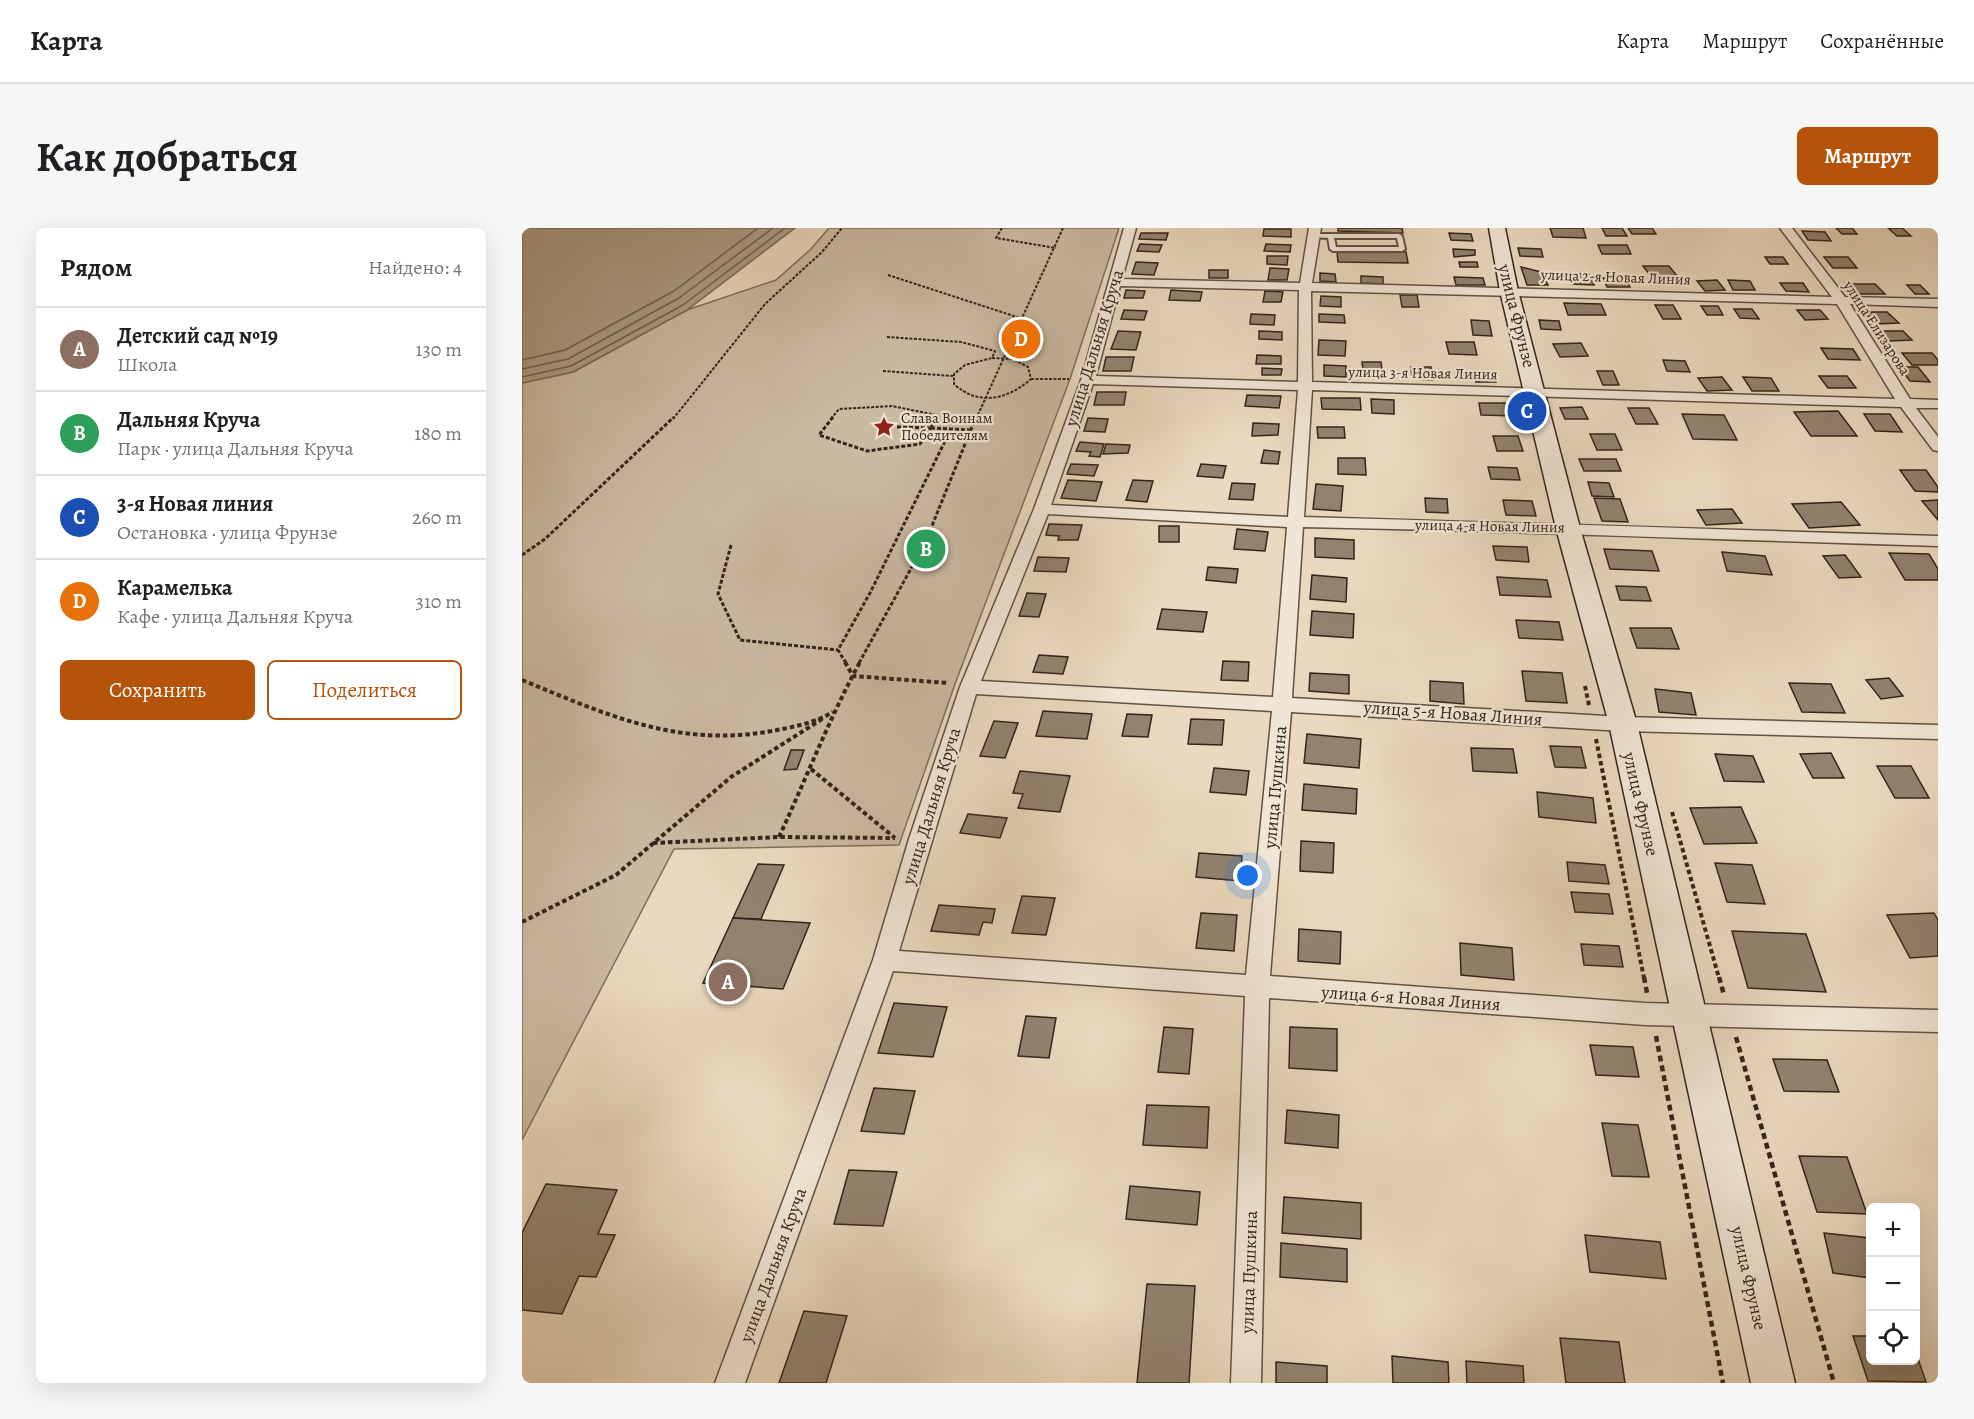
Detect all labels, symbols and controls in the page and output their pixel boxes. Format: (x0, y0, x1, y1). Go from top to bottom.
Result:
text: Карта (30, 22, 103, 60)
text: Карта (1616, 27, 1669, 55)
text: Маршрут (1702, 27, 1787, 55)
text: Сохранённые (1820, 27, 1944, 55)
button: Маршрут (1797, 127, 1938, 185)
text: Как добраться (36, 128, 298, 185)
text: Рядом (60, 250, 132, 285)
text: Найдено: 4 (368, 254, 462, 281)
street label: улица Фрунзе (1492, 261, 1541, 370)
street label: улица 2-я Новая Линия (1540, 264, 1691, 290)
street label: улица Дальняя Круча (1058, 266, 1129, 430)
street label: улица Елизарова (1838, 276, 1915, 379)
pin: D (1002, 316, 1040, 362)
text: Детский сад №19 (117, 321, 278, 351)
text: A (73, 336, 86, 363)
text: 130 m (416, 336, 462, 363)
text: Школа (117, 351, 177, 378)
street label: улица 3-я Новая Линия (1347, 362, 1498, 384)
pin: C (1508, 388, 1546, 434)
text: Дальняя Круча (117, 405, 260, 435)
place label: Слава Воинам Победителям (901, 408, 993, 445)
place icon: Слава Воинам Победителям (872, 415, 896, 439)
text: B (73, 420, 86, 447)
text: 180 m (414, 420, 462, 447)
text: Парк · улица Дальняя Круча (117, 435, 354, 462)
text: 3-я Новая линия (117, 489, 273, 519)
text: C (73, 504, 86, 531)
text: 260 m (412, 504, 462, 531)
street label: улица 4-я Новая Линия (1414, 515, 1565, 537)
text: Остановка · улица Фрунзе (117, 519, 338, 546)
pin: B (906, 526, 946, 572)
text: Карамелька (117, 573, 232, 603)
text: D (73, 588, 86, 615)
text: 310 m (416, 588, 462, 615)
text: Кафе · улица Дальняя Круча (117, 603, 353, 630)
button: Сохранить (60, 660, 255, 720)
button: Поделиться (267, 660, 462, 720)
street label: улица 5-я Новая Линия (1362, 695, 1543, 731)
street label: улица Дальняя Круча (895, 724, 966, 888)
street label: улица Пушкина (1258, 724, 1292, 850)
street label: улица Фрунзе (1617, 749, 1665, 858)
your location (1233, 861, 1262, 890)
pin: A (708, 960, 748, 1005)
street label: улица 6-я Новая Линия (1319, 980, 1502, 1016)
street label: улица Дальняя Круча (734, 1184, 812, 1347)
map controls (1866, 1203, 1920, 1365)
button: + (1866, 1203, 1920, 1257)
street label: улица Пушкина (1235, 1209, 1263, 1335)
street label: улица Фрунзе (1725, 1223, 1773, 1332)
button: − (1866, 1257, 1920, 1311)
button: locate (1866, 1311, 1920, 1365)

